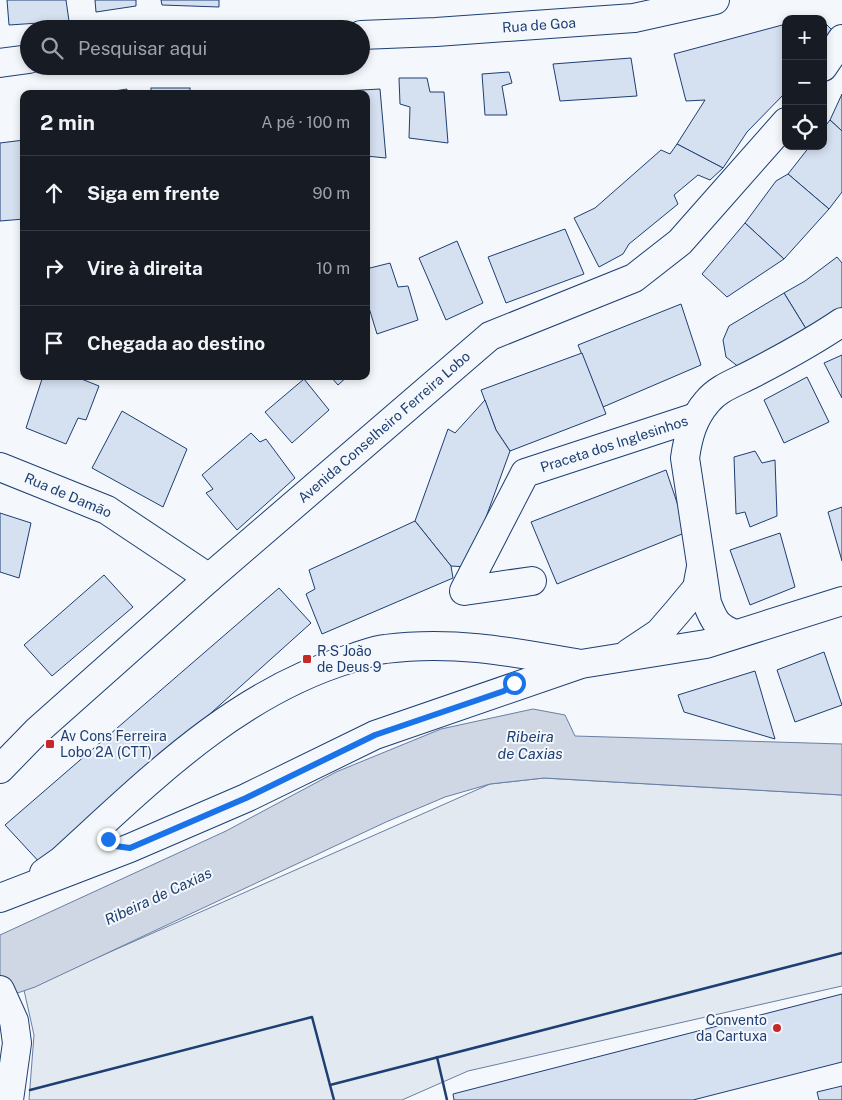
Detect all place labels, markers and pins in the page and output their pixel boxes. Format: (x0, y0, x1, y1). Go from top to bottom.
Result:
place label: R S João de Deus 9 (317, 643, 382, 675)
marker: R S João de Deus 9 (301, 653, 313, 665)
place label: Av Cons Ferreira Lobo 2A (CTT) (60, 728, 167, 760)
marker: Av Cons Ferreira Lobo 2A (CTT) (44, 738, 56, 750)
place label: Convento da Cartuxa (696, 1012, 767, 1044)
marker: Convento da Cartuxa (771, 1022, 783, 1034)

